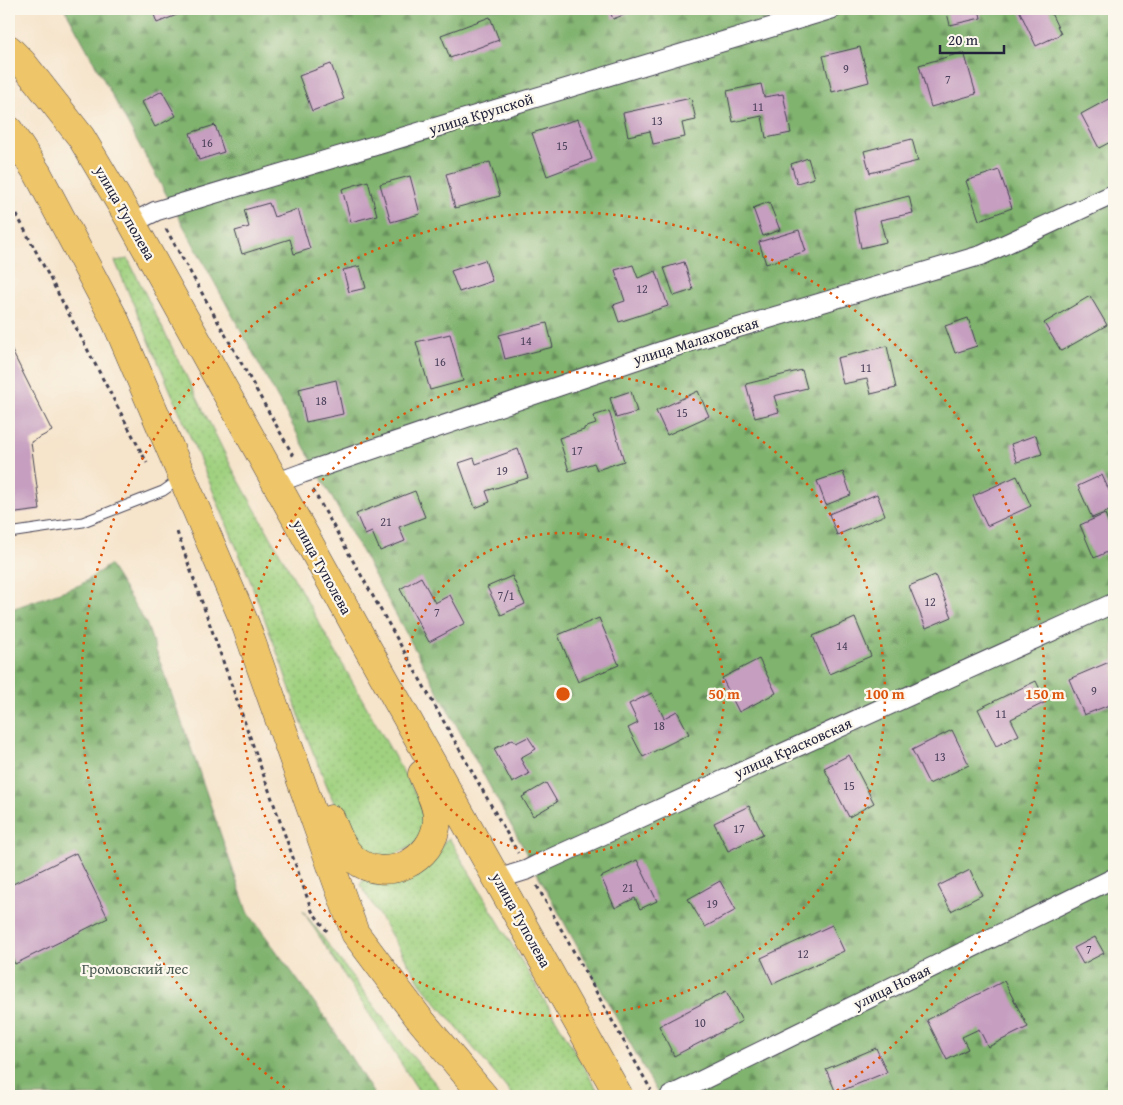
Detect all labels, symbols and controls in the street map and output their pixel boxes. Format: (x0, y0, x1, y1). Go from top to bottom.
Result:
scale bar (940, 22, 1004, 54)
text: 20 m (948, 29, 979, 50)
house number: 9 (843, 60, 849, 77)
house number: 7 (945, 71, 951, 88)
street label: улица Крупской (425, 88, 536, 140)
house number: 11 (752, 98, 764, 115)
house number: 13 (651, 112, 663, 129)
house number: 16 (201, 134, 213, 151)
house number: 15 (556, 137, 568, 154)
street label: улица Туполева (89, 161, 161, 265)
house number: 12 (636, 280, 648, 297)
street label: улица Малаховская (630, 311, 761, 370)
house number: 14 (520, 332, 532, 349)
house number: 16 (434, 353, 446, 370)
house number: 11 (860, 359, 872, 376)
house number: 18 (315, 392, 327, 409)
house number: 15 (676, 404, 688, 421)
house number: 17 (571, 442, 583, 459)
house number: 19 (496, 462, 508, 479)
house number: 21 (380, 513, 392, 530)
street label: улица Туполева (287, 515, 358, 619)
house number: 7/1 (497, 587, 515, 604)
house number: 12 (924, 593, 936, 610)
house number: 7 (434, 604, 440, 621)
house number: 14 (836, 637, 848, 654)
house number: 9 (1091, 682, 1097, 699)
text: 50 m (708, 683, 740, 704)
text: 100 m (865, 683, 905, 704)
text: 150 m (1025, 683, 1065, 704)
centre of rings (554, 685, 572, 703)
house number: 11 (995, 705, 1007, 722)
street label: улица Красковская (730, 712, 855, 783)
house number: 18 (653, 717, 665, 734)
house number: 13 (934, 748, 946, 765)
house number: 15 (843, 777, 855, 794)
house number: 17 (733, 820, 745, 837)
street label: улица Туполева (486, 868, 557, 972)
house number: 21 (622, 879, 634, 896)
house number: 19 (706, 895, 718, 912)
house number: 7 (1086, 941, 1092, 958)
house number: 12 (797, 945, 809, 962)
park label: Громовский лес (82, 958, 188, 979)
street label: улица Новая (849, 959, 934, 1015)
house number: 10 (694, 1014, 706, 1031)

